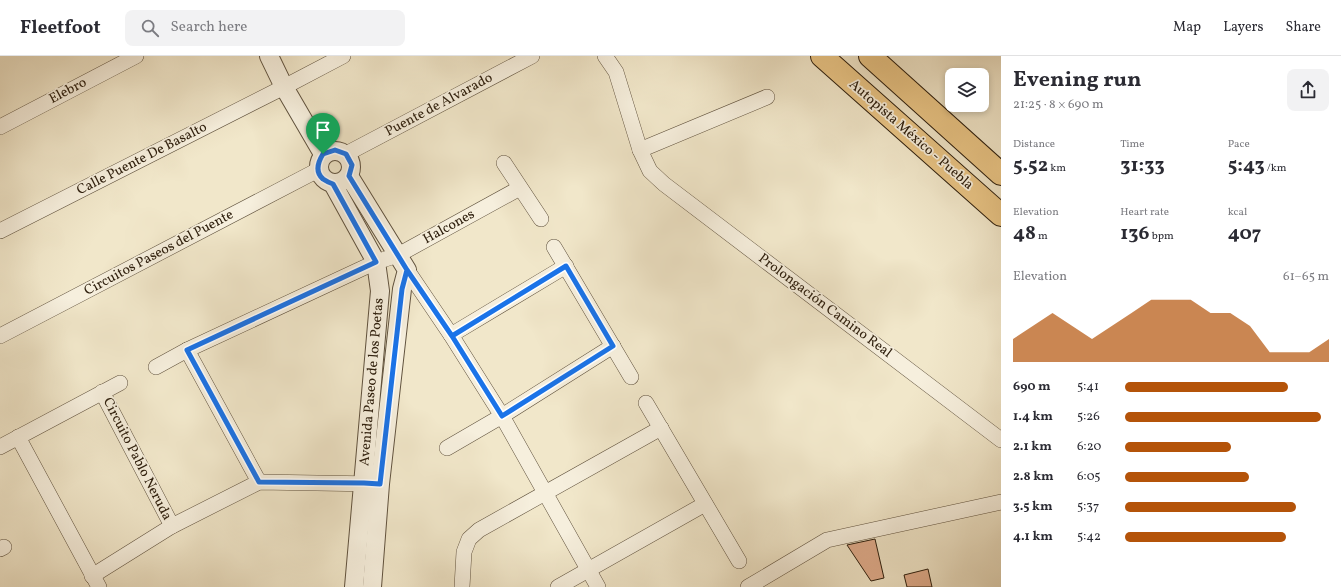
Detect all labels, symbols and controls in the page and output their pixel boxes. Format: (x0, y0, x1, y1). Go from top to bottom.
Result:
search box (125, 10, 405, 46)
text: Fleetfoot (20, 15, 101, 41)
icon: search (139, 17, 161, 39)
text: Search here (171, 17, 247, 38)
text: Map (1173, 18, 1201, 37)
text: Layers (1223, 18, 1263, 37)
text: Share (1285, 18, 1321, 37)
text: Evening run (1013, 65, 1142, 96)
map controls (945, 68, 989, 112)
button: layers (945, 68, 989, 112)
street label: Puente de Alvarado (382, 69, 496, 141)
button: share (1287, 69, 1329, 111)
street label: Elebro (46, 73, 90, 109)
street label: Autopista México - Puebla (845, 76, 977, 194)
text: 21:25 · 8 × 690 m (1013, 96, 1104, 114)
pin (306, 113, 340, 154)
street label: Calle Puente De Basalto (74, 118, 210, 200)
icon: arrive (312, 119, 334, 141)
text: Distance (1013, 137, 1055, 152)
text: Time (1120, 137, 1144, 152)
text: Pace (1228, 137, 1250, 152)
text: 5.52 (1013, 152, 1048, 180)
text: 31:33 (1120, 152, 1165, 180)
text: 5:43 (1228, 152, 1265, 180)
text: km (1048, 161, 1066, 176)
text: /km (1265, 161, 1287, 176)
street label: Circuitos Paseos del Puente (81, 205, 237, 300)
street label: Halcones (420, 205, 478, 249)
text: Elevation (1013, 205, 1059, 220)
text: Heart rate (1120, 205, 1169, 220)
text: kcal (1228, 205, 1247, 220)
text: 48 (1013, 220, 1036, 248)
text: 136 (1120, 220, 1150, 248)
text: 407 (1228, 220, 1261, 248)
text: m (1036, 229, 1048, 244)
text: bpm (1150, 229, 1174, 244)
street label: Prolongación Camino Real (754, 249, 896, 363)
text: Elevation (1013, 268, 1067, 286)
text: 61–65 m (1283, 268, 1329, 286)
street label: Avenida Paseo de los Poetas (355, 297, 389, 467)
text: 690 m (1013, 378, 1051, 396)
text: 5:41 (1077, 378, 1099, 396)
street label: Circuito Pablo Neruda (98, 394, 176, 524)
text: 1.4 km (1013, 408, 1053, 426)
text: 5:26 (1077, 408, 1100, 426)
text: 2.1 km (1013, 438, 1052, 456)
text: 6:20 (1077, 438, 1101, 456)
text: 2.8 km (1013, 468, 1054, 486)
text: 6:05 (1077, 468, 1101, 486)
text: 3.5 km (1013, 498, 1053, 516)
text: 5:37 (1077, 498, 1099, 516)
text: 4.1 km (1013, 528, 1053, 546)
text: 5:42 (1077, 528, 1101, 546)

